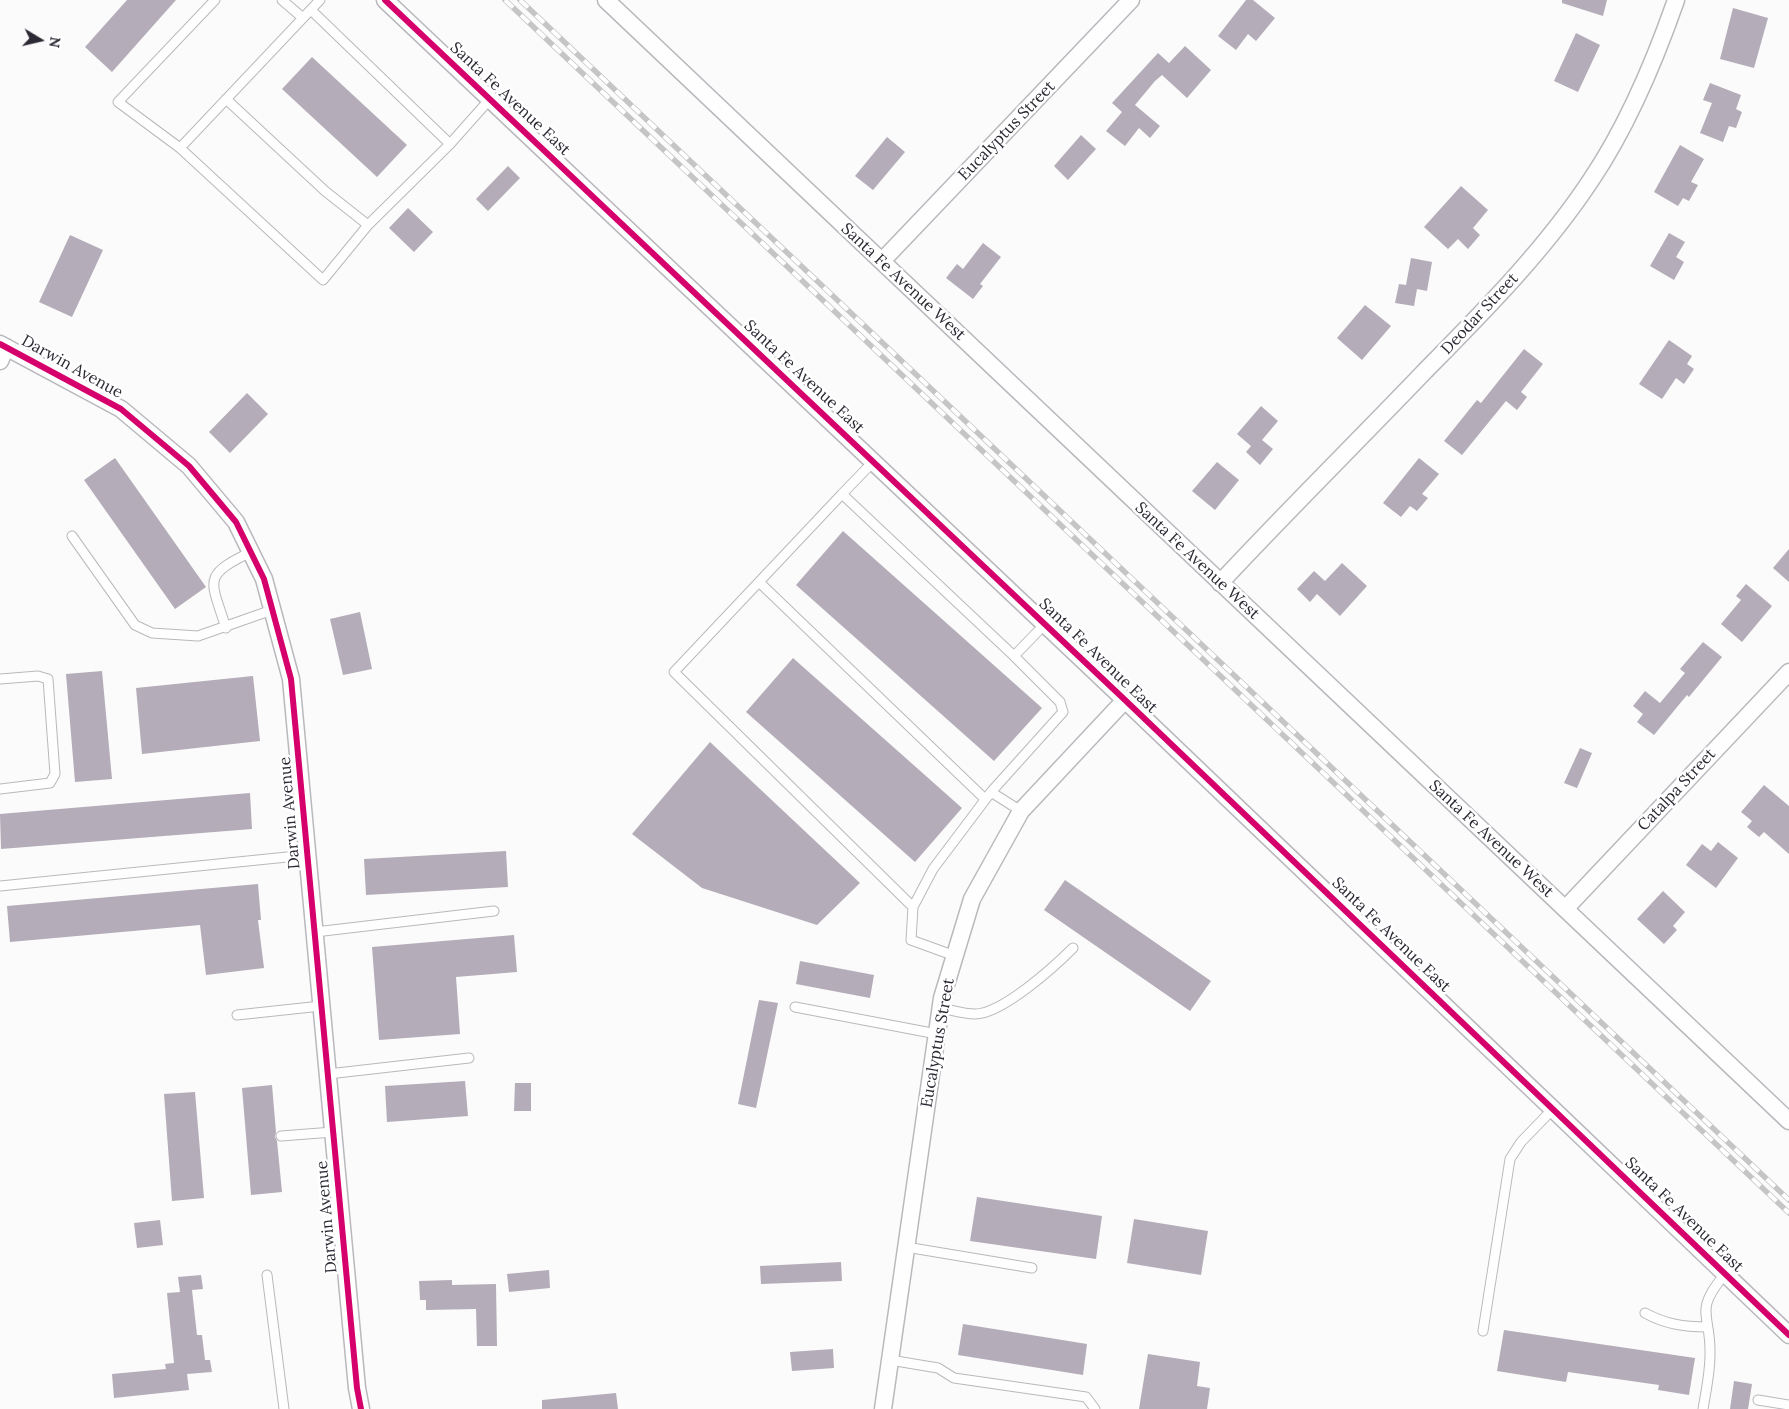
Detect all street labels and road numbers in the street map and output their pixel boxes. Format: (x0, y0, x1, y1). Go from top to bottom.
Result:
street label: Santa Fe Avenue East (446, 38, 574, 160)
street label: Eucalyptus Street (955, 77, 1059, 185)
street label: Santa Fe Avenue West (837, 219, 969, 345)
street label: Deodar Street (1437, 269, 1523, 359)
street label: Santa Fe Avenue East (740, 316, 868, 438)
street label: Darwin Avenue (18, 331, 126, 403)
street label: Santa Fe Avenue West (1131, 498, 1263, 624)
street label: Santa Fe Avenue East (1035, 594, 1161, 718)
street label: Catalpa Street (1634, 745, 1720, 835)
street label: Darwin Avenue (276, 756, 304, 870)
street label: Santa Fe Avenue West (1425, 776, 1557, 902)
street label: Santa Fe Avenue East (1328, 873, 1454, 997)
street label: Eucalyptus Street (917, 977, 959, 1109)
street label: Santa Fe Avenue East (1621, 1153, 1747, 1277)
street label: Darwin Avenue (313, 1160, 341, 1274)

